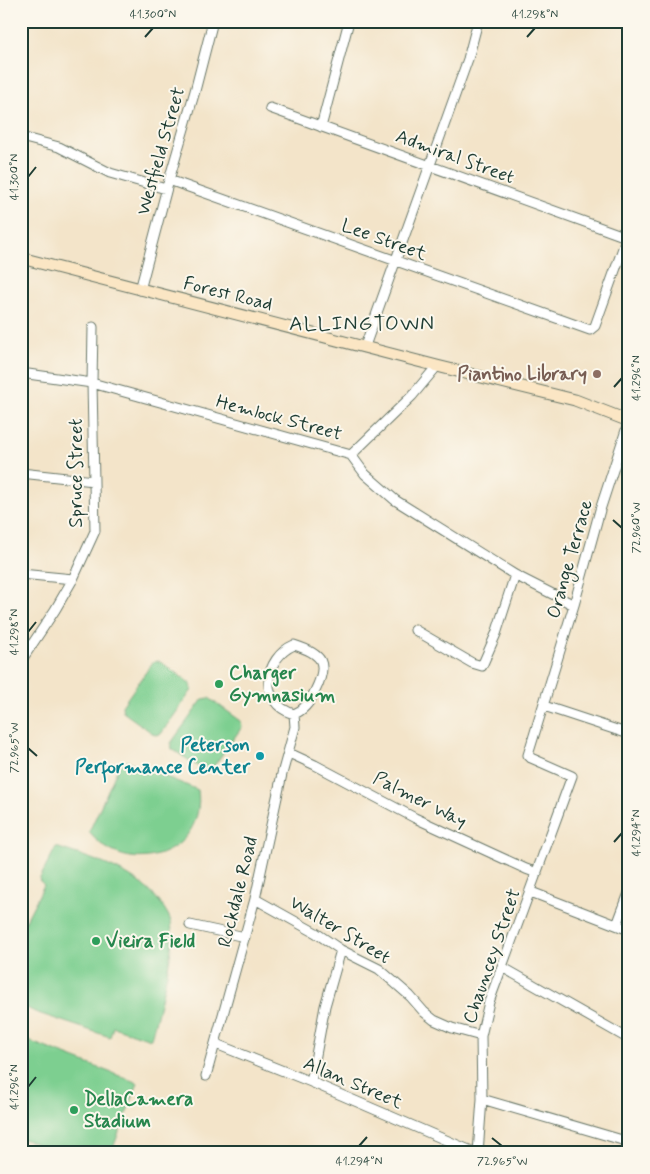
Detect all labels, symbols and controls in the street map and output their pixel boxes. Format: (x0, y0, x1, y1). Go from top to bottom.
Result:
text: 41.300°N (130, 7, 176, 23)
text: 41.298°N (512, 7, 558, 23)
street label: Westfield Street (131, 84, 191, 218)
street label: Admiral Street (392, 124, 518, 190)
text: 41.300°N (7, 154, 23, 200)
street label: Lee Street (338, 213, 430, 267)
street label: Forest Road (181, 271, 275, 317)
district label: ALLINGTOWN (289, 310, 435, 338)
text: 41.296°N (629, 355, 645, 401)
place label: Piantino Library (457, 362, 587, 387)
marker: Piantino Library (591, 368, 603, 380)
street label: Hemlock Street (213, 389, 345, 447)
street label: Spruce Street (64, 418, 89, 528)
street label: Orange Terrace (541, 497, 601, 622)
text: 72.960°W (629, 502, 645, 554)
text: 41.298°N (7, 609, 23, 655)
place label: Charger Gymnasium (229, 661, 336, 708)
marker: Charger Gymnasium (213, 678, 225, 690)
text: 72.965°W (7, 723, 23, 773)
place label: Peterson Performance Center (75, 733, 251, 783)
marker: Peterson Performance Center (254, 750, 266, 762)
street label: Palmer Way (369, 766, 471, 834)
text: 41.294°N (629, 809, 645, 857)
street label: Rockdale Road (212, 834, 264, 950)
street label: Chauncey Street (457, 885, 527, 1027)
street label: Walter Street (285, 890, 395, 970)
place label: Vieira Field (106, 929, 196, 954)
marker: Vieira Field (90, 935, 102, 947)
street label: Allan Street (300, 1051, 406, 1115)
text: 41.296°N (7, 1064, 23, 1110)
place label: DellaCamera Stadium (84, 1087, 193, 1134)
marker: DellaCamera Stadium (68, 1104, 80, 1116)
text: 41.294°N (335, 1154, 383, 1170)
text: 72.965°W (477, 1154, 527, 1170)

